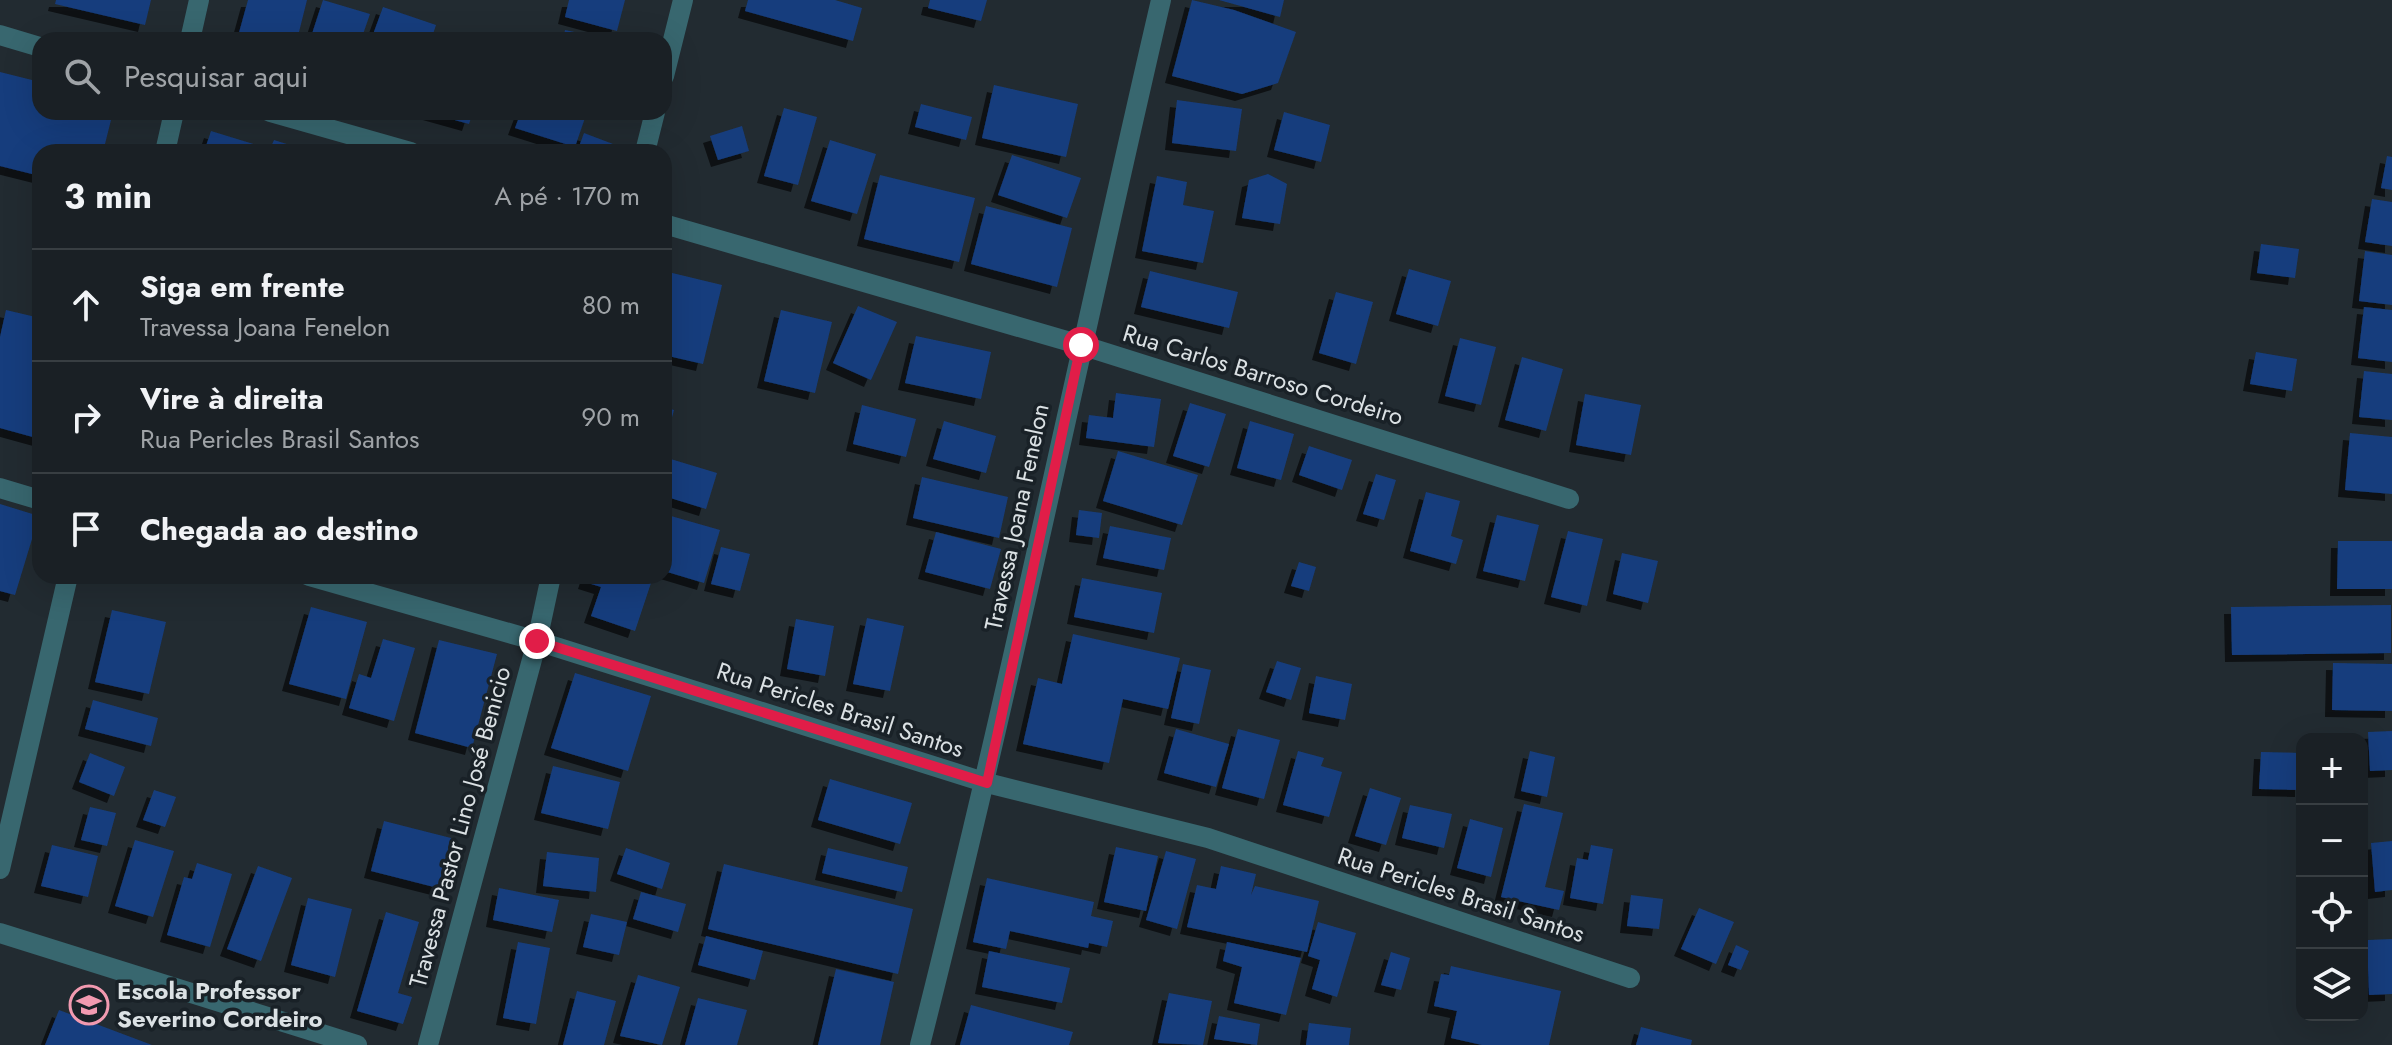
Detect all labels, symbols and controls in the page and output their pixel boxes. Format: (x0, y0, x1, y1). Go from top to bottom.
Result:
search box (32, 32, 672, 120)
icon: search (60, 54, 104, 98)
text: Pesquisar aqui (124, 55, 309, 98)
text: 3 min (64, 172, 152, 221)
text: A pé · 170 m (494, 177, 640, 215)
text: Siga em frente (140, 265, 345, 308)
icon: ahead (64, 283, 108, 327)
text: 80 m (582, 286, 640, 324)
text: Travessa Joana Fenelon (140, 308, 390, 346)
street label: Rua Carlos Barroso Cordeiro (1119, 315, 1408, 434)
route start (1063, 327, 1099, 363)
text: Vire à direita (140, 377, 324, 420)
icon: right (64, 395, 108, 439)
text: 90 m (581, 398, 640, 436)
street label: Travessa Joana Fenelon (975, 400, 1058, 634)
text: Rua Pericles Brasil Santos (140, 420, 419, 458)
icon: arrive (64, 507, 108, 551)
text: Chegada ao destino (140, 508, 418, 551)
route end (519, 623, 555, 659)
street label: Rua Pericles Brasil Santos (712, 653, 968, 766)
street label: Travessa Pastor Lino José Benicio (400, 663, 519, 991)
map controls (2296, 733, 2368, 1021)
button: + (2296, 733, 2368, 805)
button: − (2296, 805, 2368, 877)
street label: Rua Pericles Brasil Santos (1333, 838, 1589, 951)
button: locate (2296, 877, 2368, 949)
button: layers (2296, 949, 2368, 1021)
place label: Escola Professor Severino Cordeiro (117, 973, 323, 1036)
school or university icon: Escola Professor Severino Cordeiro (68, 984, 110, 1026)

